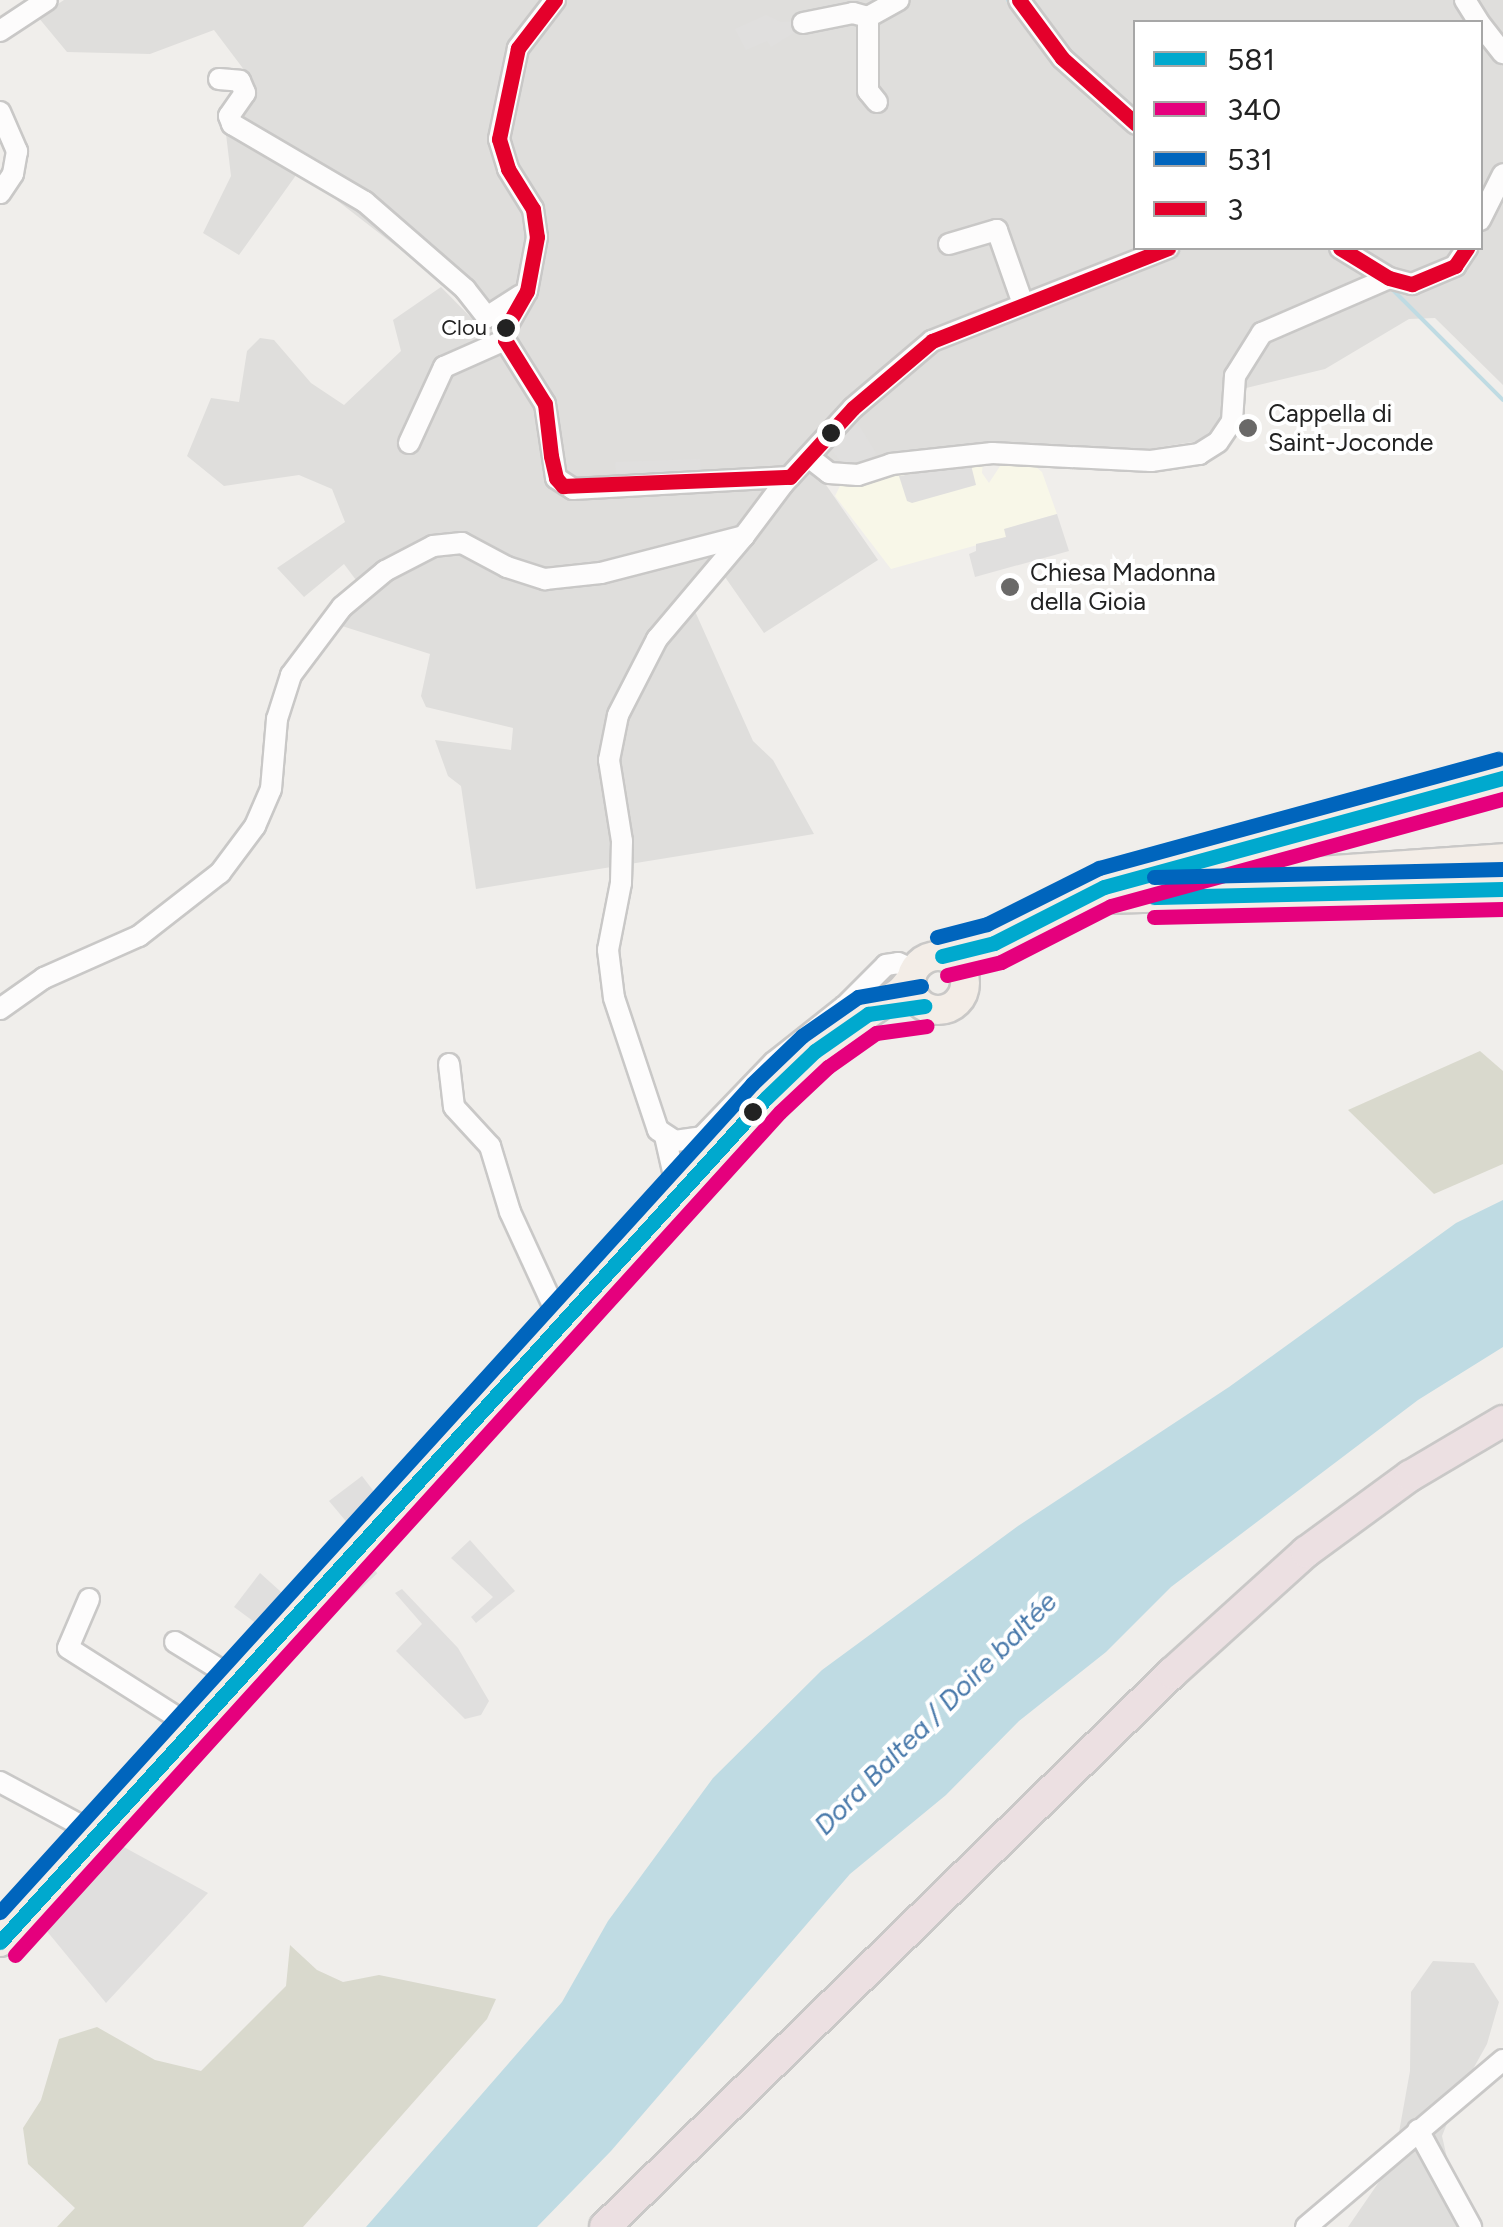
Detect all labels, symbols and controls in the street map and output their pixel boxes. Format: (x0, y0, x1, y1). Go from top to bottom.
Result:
legend (1133, 20, 1483, 250)
text: 581 (1227, 41, 1275, 78)
text: 340 (1227, 91, 1281, 128)
text: 531 (1227, 141, 1273, 178)
text: 3 (1227, 191, 1243, 228)
place label: Clou (441, 315, 487, 341)
marker: Clou (496, 318, 516, 338)
place label: Cappella di Saint-Joconde (1268, 399, 1433, 458)
marker: Cappella di Saint-Joconde (1237, 417, 1259, 439)
unlabelled marker (821, 423, 841, 443)
place label: Chiesa Madonna della Gioia (1030, 558, 1216, 617)
marker: Chiesa Madonna della Gioia (999, 576, 1021, 598)
unlabelled marker (743, 1102, 763, 1122)
water label: Dora Baltea / Doire baltée (807, 1585, 1063, 1841)

